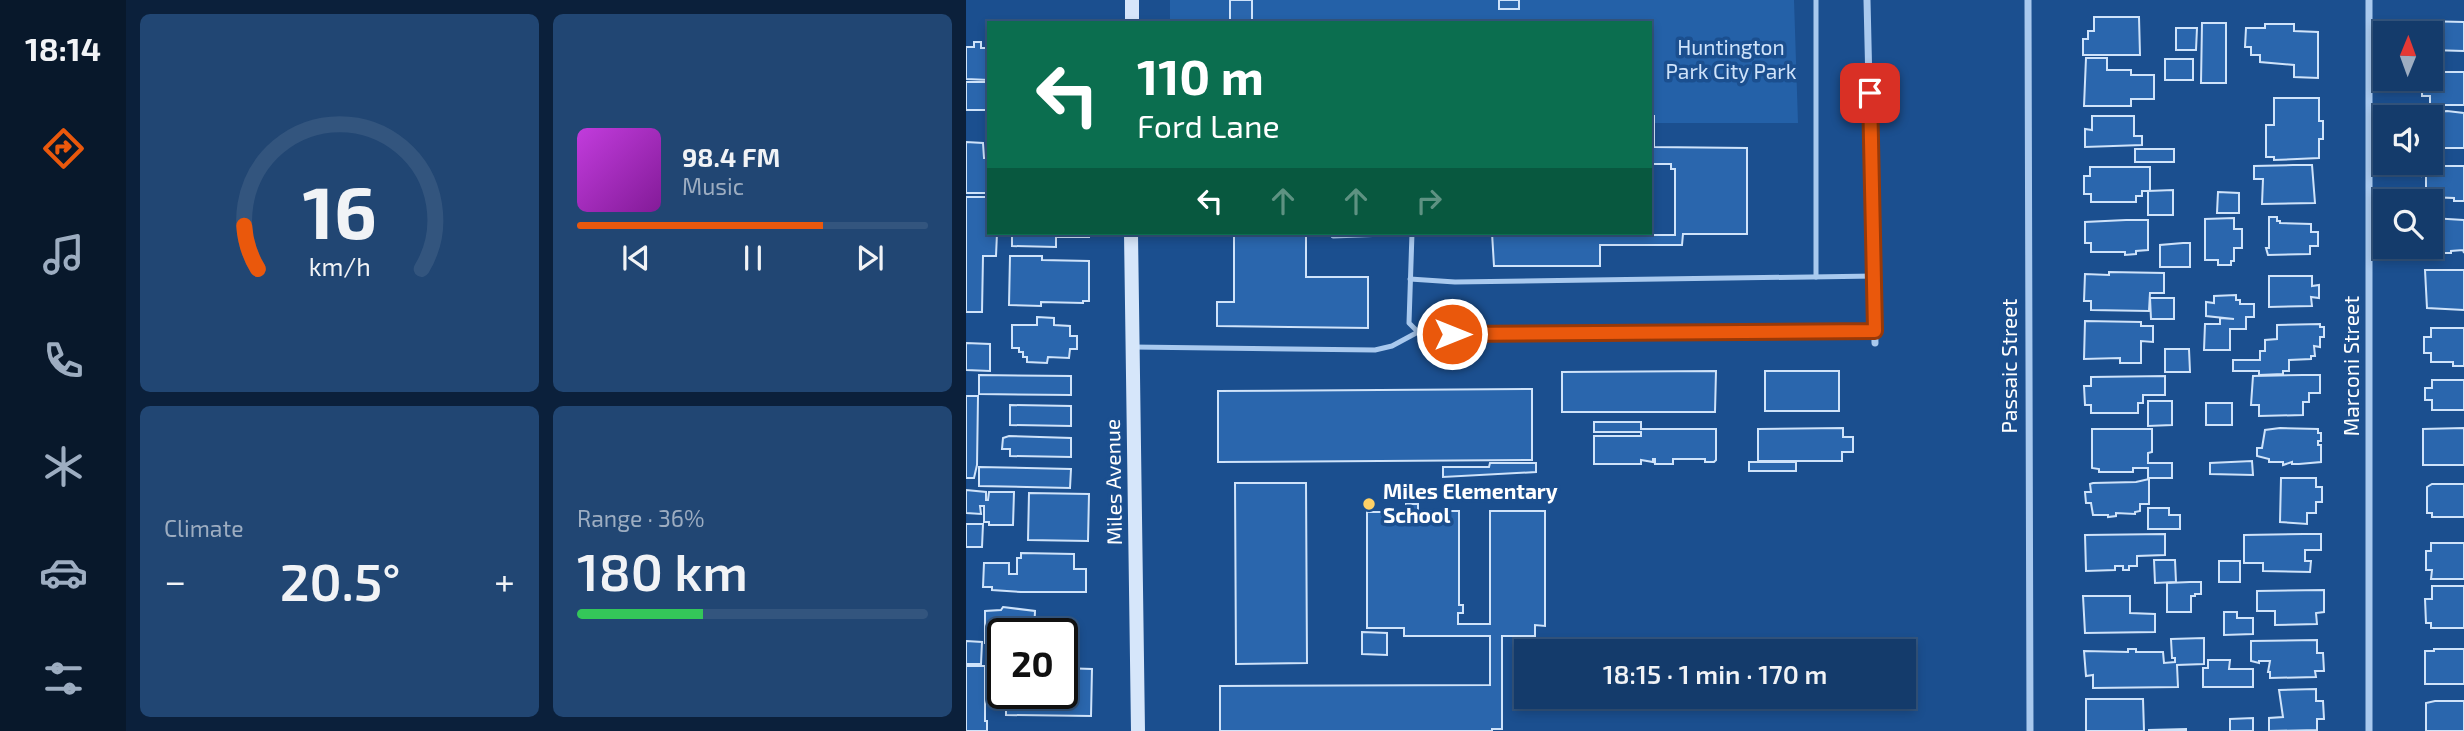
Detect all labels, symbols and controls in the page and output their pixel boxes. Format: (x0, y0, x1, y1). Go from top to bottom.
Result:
north arrow (2373, 21, 2443, 91)
map controls (2373, 21, 2443, 259)
text: 18:14 (25, 29, 101, 67)
park label: Huntington Park City Park (1666, 34, 1797, 83)
text: 110 m (1137, 46, 1264, 105)
icon: left (1022, 49, 1113, 140)
pin (1840, 63, 1900, 123)
icon: arrive (1851, 74, 1889, 112)
button: sound (2373, 105, 2443, 175)
text: Ford Lane (1137, 106, 1280, 144)
icon: directions (39, 124, 88, 173)
text: 98.4 FM (682, 141, 780, 172)
text: 16 (302, 166, 377, 254)
text: Music (682, 172, 744, 200)
icon: left (1191, 182, 1229, 220)
icon: ahead (1264, 182, 1302, 220)
icon: ahead (1337, 182, 1375, 220)
icon: right (1410, 182, 1448, 220)
button: search (2373, 189, 2443, 259)
icon: music (39, 230, 88, 279)
icon: previous (617, 239, 655, 277)
icon: pause (734, 239, 772, 277)
icon: next (851, 239, 889, 277)
text: km/h (308, 251, 371, 281)
street label: Marconi Street (2338, 296, 2363, 436)
position arrow (1415, 297, 1489, 371)
street label: Passaic Street (1996, 298, 2021, 434)
icon: phone (39, 336, 88, 385)
street label: Miles Avenue (1099, 419, 1126, 545)
icon: climate (39, 442, 88, 491)
place label: Miles Elementary School (1383, 478, 1558, 527)
marker: Miles Elementary School (1361, 496, 1377, 512)
text: Range · 36% (577, 504, 705, 532)
text: Climate (164, 514, 244, 542)
text: 180 km (577, 539, 748, 601)
icon: car (39, 548, 88, 597)
text: 20.5° (280, 549, 401, 611)
text: − (164, 557, 186, 603)
text: + (494, 557, 515, 603)
speed limit sign: 20 (987, 618, 1078, 709)
icon: filters (39, 654, 88, 703)
text: 18:15 · 1 min · 170 m (1603, 658, 1827, 689)

